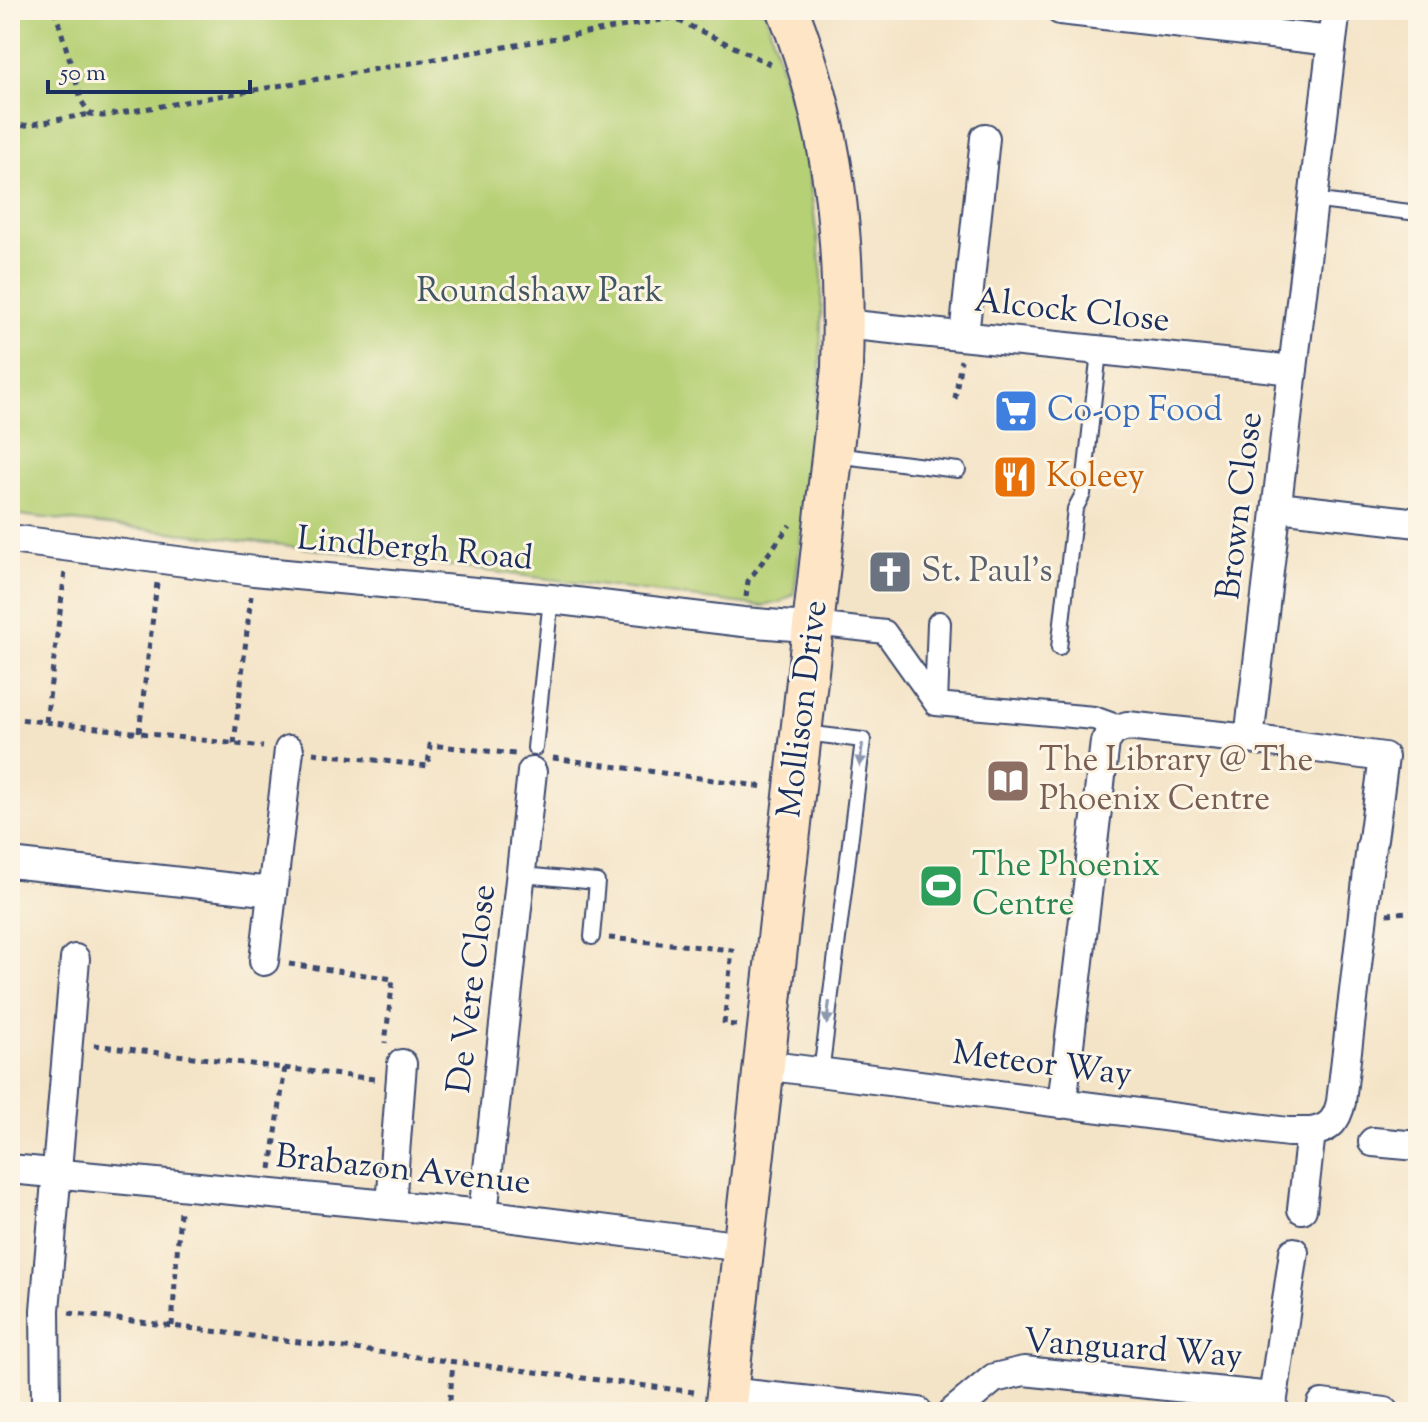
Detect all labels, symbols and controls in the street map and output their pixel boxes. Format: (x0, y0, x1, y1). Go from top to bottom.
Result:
scale bar (48, 44, 250, 94)
text: 50 m (58, 57, 106, 91)
park label: Roundshaw Park (417, 268, 663, 317)
street label: Alcock Close (972, 277, 1172, 347)
supermarket icon: Co-op Food (992, 387, 1040, 435)
place label: Co-op Food (1047, 387, 1223, 436)
street label: Brown Close (1205, 409, 1277, 603)
restaurant icon: Koleey (991, 453, 1039, 501)
place label: Koleey (1046, 453, 1145, 502)
street label: Lindbergh Road (295, 515, 535, 585)
church icon: St. Paul's (866, 548, 914, 596)
place label: St. Paul's (921, 548, 1053, 597)
street label: Mollison Drive (766, 597, 842, 821)
place label: The Library @ The Phoenix Centre (1039, 737, 1313, 825)
one-way arrow (854, 743, 867, 768)
library icon: The Library @ The Phoenix Centre (984, 757, 1032, 805)
place label: The Phoenix Centre (972, 842, 1160, 930)
sports icon: The Phoenix Centre (917, 862, 965, 910)
street label: De Vere Close (436, 882, 510, 1096)
one-way arrow (822, 1001, 835, 1026)
street label: Meteor Way (949, 1030, 1135, 1100)
street label: Brabazon Avenue (273, 1133, 533, 1209)
street label: Vanguard Way (1022, 1318, 1244, 1382)

